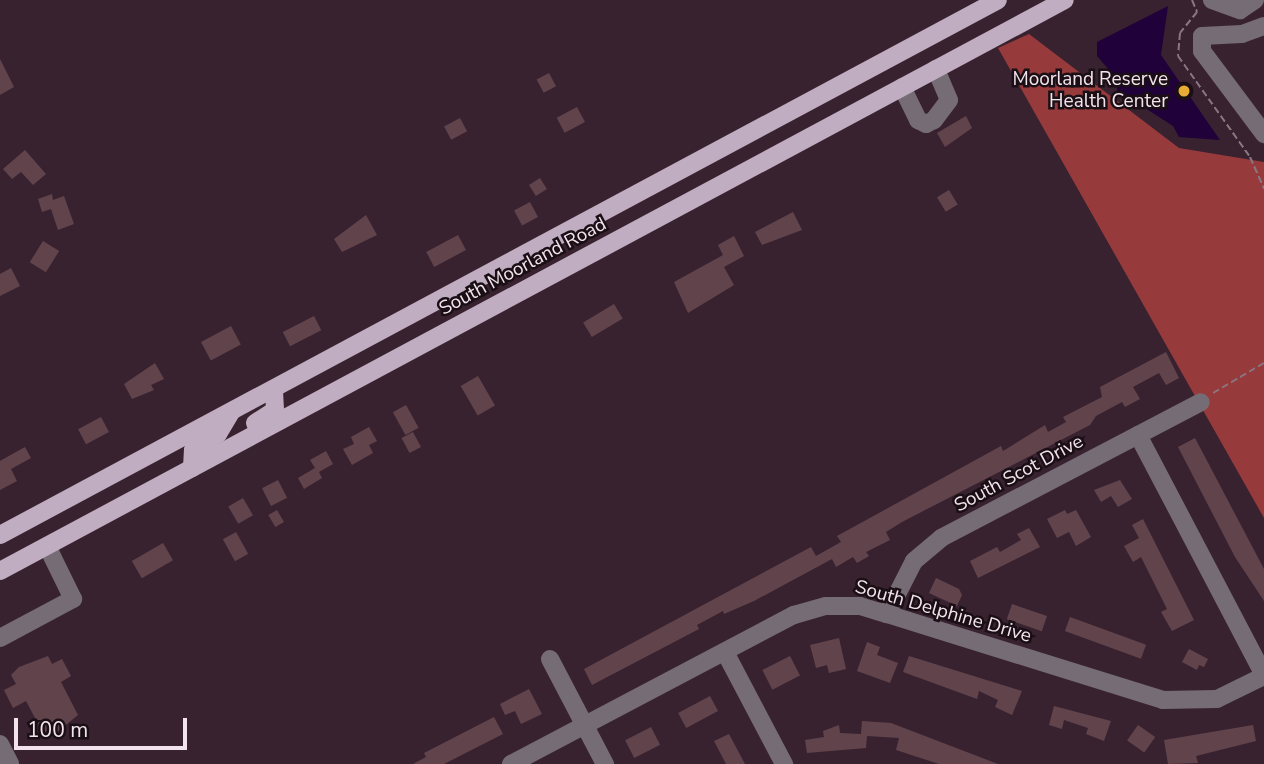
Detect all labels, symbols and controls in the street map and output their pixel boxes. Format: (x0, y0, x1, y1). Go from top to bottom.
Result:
place label: Moorland Reserve Health Center (1012, 69, 1168, 113)
marker: Moorland Reserve Health Center (1174, 81, 1194, 101)
street label: South Moorland Road (436, 213, 610, 321)
street label: South Scot Drive (951, 430, 1087, 518)
street label: South Delphine Drive (852, 576, 1034, 648)
scale bar (18, 704, 191, 748)
text: 100 m (27, 716, 88, 744)

